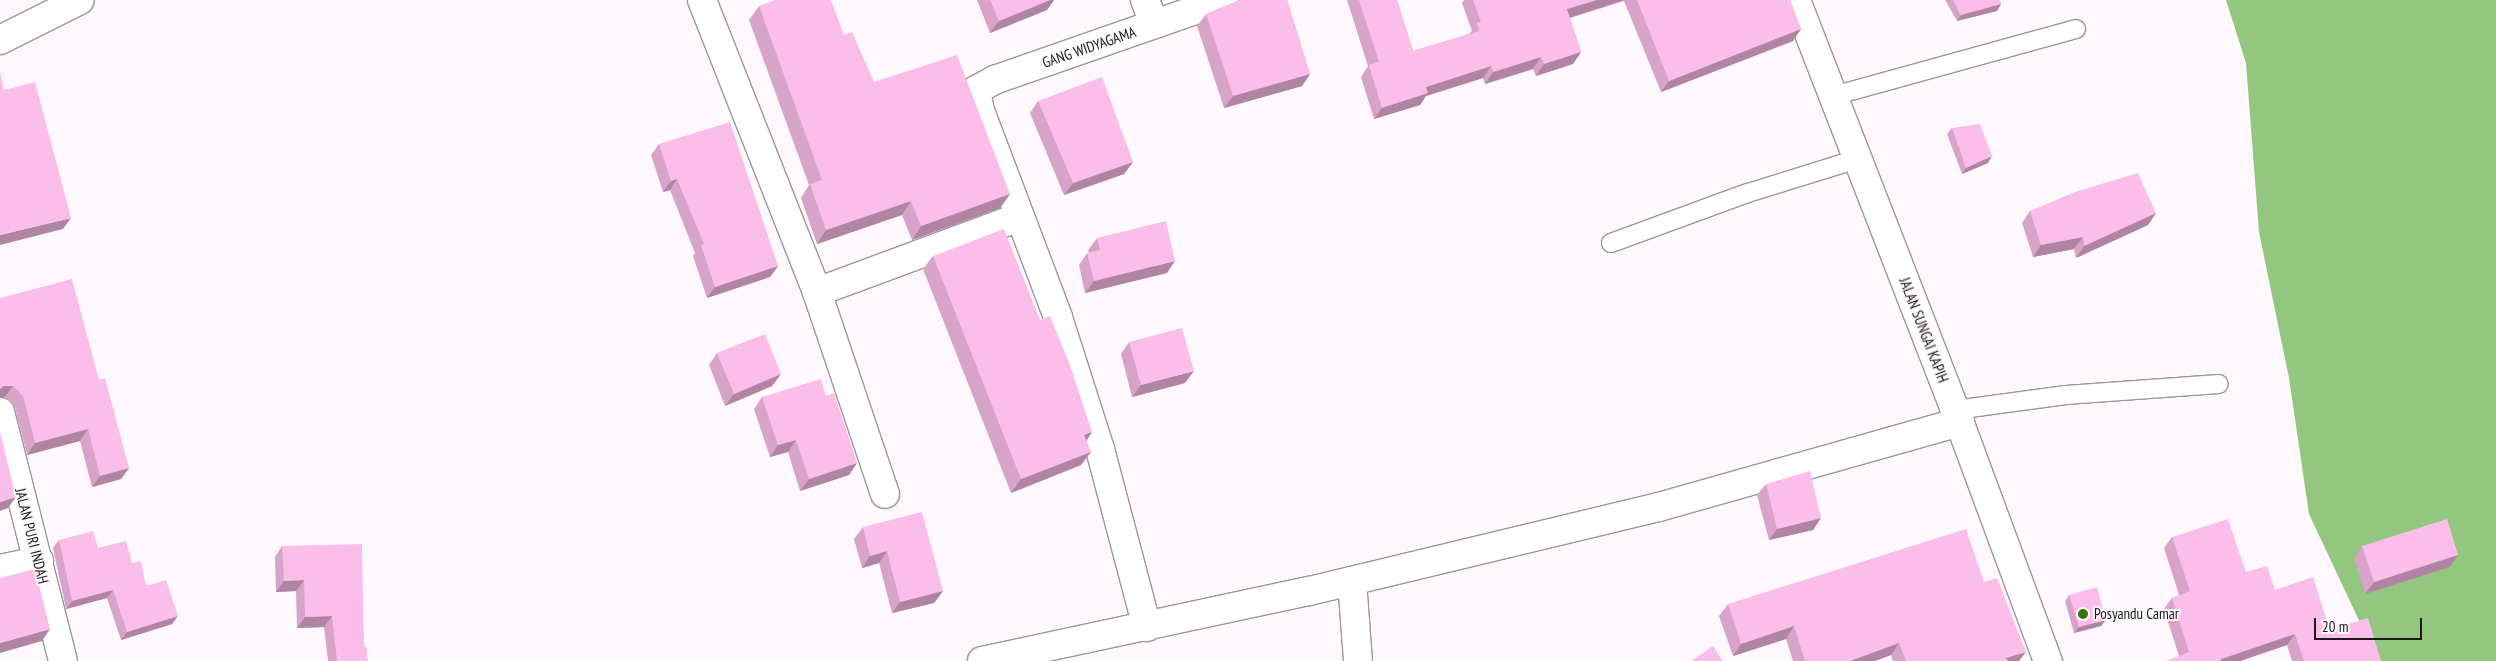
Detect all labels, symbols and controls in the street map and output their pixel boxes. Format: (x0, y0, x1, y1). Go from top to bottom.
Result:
street label: GANG WIDYAGAMA (1040, 23, 1138, 71)
street label: JALAN SUNGAI KAPIH (1896, 275, 1952, 385)
street label: JALAN PURI INDAH (11, 486, 53, 586)
place label: Posyandu Camar (2094, 605, 2179, 623)
marker: Posyandu Camar (2076, 607, 2090, 621)
scale bar (2316, 608, 2424, 640)
text: 20 m (2322, 617, 2348, 636)

